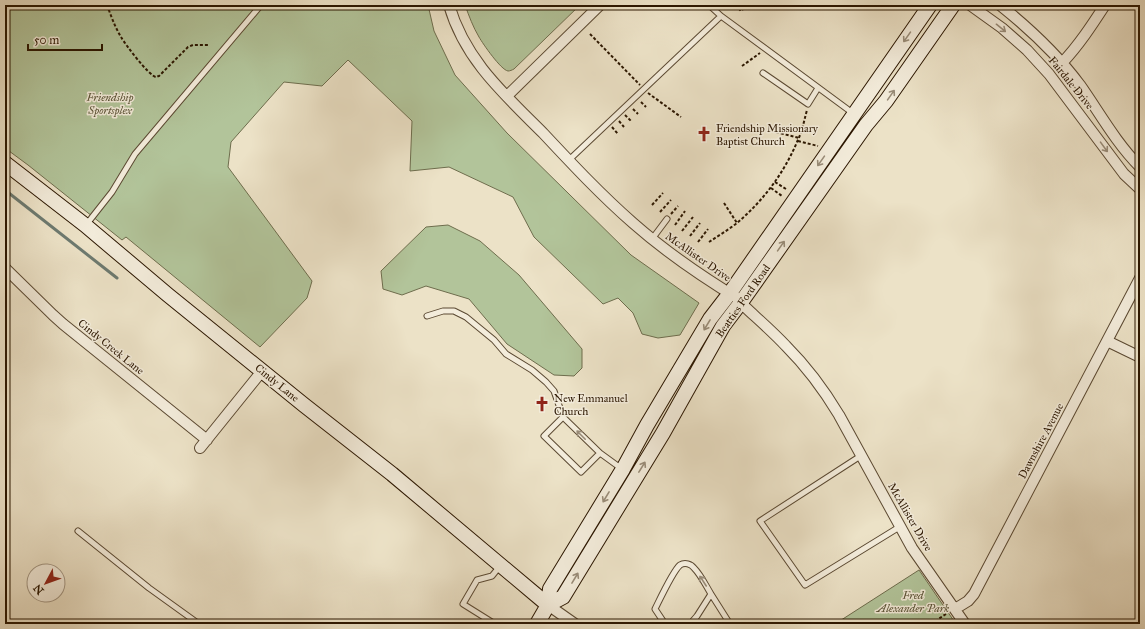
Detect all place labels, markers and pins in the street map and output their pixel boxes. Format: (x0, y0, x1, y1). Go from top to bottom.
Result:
place label: Friendship Missionary Baptist Church (716, 122, 819, 148)
church icon: Friendship Missionary Baptist Church (695, 125, 713, 143)
place label: New Emmanuel Church (554, 392, 628, 418)
church icon: New Emmanuel Church (533, 395, 551, 413)

